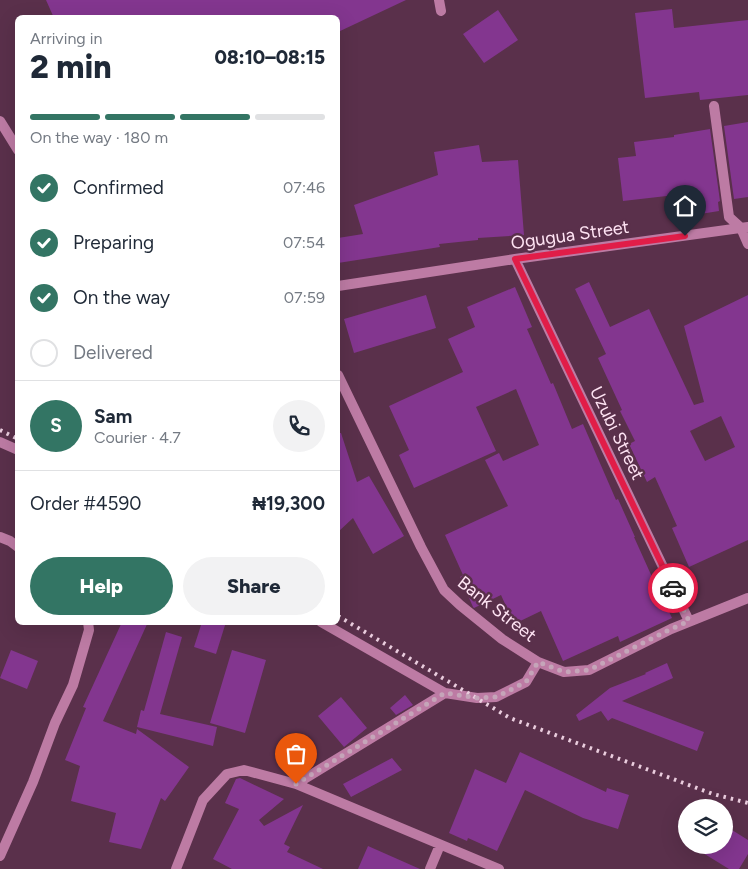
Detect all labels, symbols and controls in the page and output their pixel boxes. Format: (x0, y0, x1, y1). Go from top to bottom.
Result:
text: Arriving in (30, 29, 102, 48)
text: 08:10–08:15 (215, 46, 325, 69)
text: 2 min (30, 48, 112, 86)
text: On the way · 180 m (30, 128, 168, 147)
icon: check (30, 174, 58, 202)
text: Confirmed (73, 176, 164, 199)
text: 07:46 (283, 178, 325, 197)
pin (664, 185, 706, 236)
icon: home (671, 192, 699, 220)
street label: Ogugua Street (509, 216, 631, 254)
icon: check (30, 229, 58, 257)
text: Preparing (73, 231, 154, 254)
text: 07:54 (283, 233, 325, 252)
icon: check (30, 284, 58, 312)
text: On the way (73, 286, 170, 309)
text: 07:59 (284, 288, 325, 307)
text: Delivered (73, 341, 153, 364)
street label: Uzubi Street (585, 383, 649, 483)
button: phone (273, 400, 325, 452)
text: Sam (94, 405, 132, 428)
text: S (50, 414, 62, 437)
text: Courier · 4.7 (94, 428, 181, 447)
text: Order #4590 (30, 492, 141, 515)
text: ₦19,300 (252, 492, 325, 515)
button: Help (30, 557, 173, 615)
button: Share (183, 557, 325, 615)
courier (648, 563, 698, 613)
street label: Bank Street (453, 571, 541, 647)
icon: car (659, 574, 687, 602)
pin (275, 733, 317, 784)
icon: bag (282, 740, 310, 768)
map controls (678, 799, 733, 854)
button: layers (678, 799, 733, 854)

